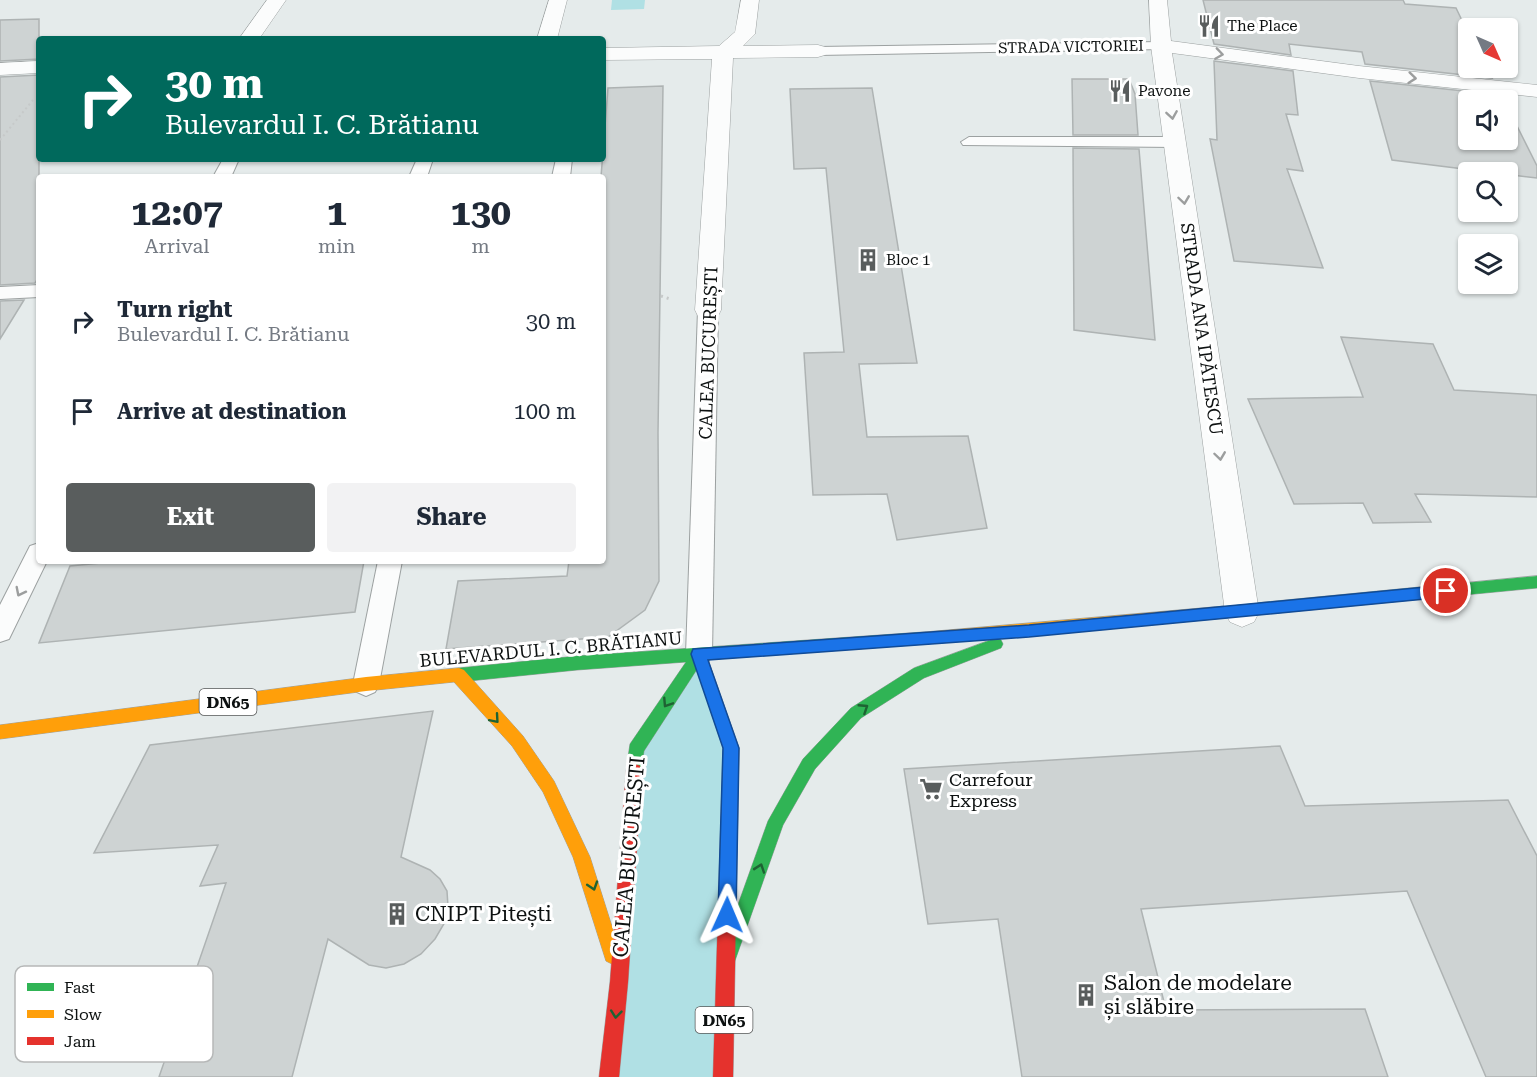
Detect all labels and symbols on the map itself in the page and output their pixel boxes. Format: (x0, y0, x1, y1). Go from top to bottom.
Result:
restaurant icon: The Place (1196, 13, 1222, 39)
place label: The Place (1227, 17, 1298, 35)
north arrow (1458, 18, 1518, 78)
street label: STRADA VICTORIEI (998, 37, 1144, 57)
one-way arrow (1214, 47, 1223, 60)
one-way arrow (1408, 71, 1417, 84)
restaurant icon: Pavone (1107, 78, 1133, 104)
place label: Pavone (1138, 82, 1191, 100)
one-way arrow (1165, 110, 1178, 120)
one-way arrow (1178, 196, 1190, 205)
street label: STRADA ANA IPĂTESCU (1177, 221, 1227, 437)
building icon: Bloc 1 (855, 247, 881, 273)
place label: Bloc 1 (886, 251, 930, 269)
street label: CALEA BUCUREȘTI (694, 266, 723, 440)
one-way arrow (1213, 451, 1226, 460)
pin (1420, 565, 1471, 616)
one-way arrow (15, 585, 27, 596)
street label: BULEVARDUL I. C. BRĂTIANU (419, 627, 683, 671)
road number: DN65 (200, 689, 256, 715)
one-way arrow (663, 696, 674, 707)
one-way arrow (858, 704, 869, 715)
one-way arrow (488, 712, 499, 723)
street label: CALEA BUCUREȘTI (608, 755, 652, 959)
place label: Carrefour Express (949, 769, 1033, 811)
supermarket icon: Carrefour Express (918, 776, 944, 802)
one-way arrow (752, 863, 765, 874)
one-way arrow (586, 880, 598, 891)
position arrow (695, 883, 759, 947)
building icon: CNIPT Pitești (384, 901, 410, 927)
place label: CNIPT Pitești (415, 902, 552, 928)
legend (15, 966, 213, 1062)
place label: Salon de modelare și slăbire (1104, 971, 1292, 1021)
text: Fast (64, 978, 95, 997)
building icon: Salon de modelare și slăbire (1073, 982, 1099, 1008)
text: Slow (64, 1005, 102, 1024)
road number: DN65 (696, 1007, 752, 1033)
one-way arrow (610, 1009, 623, 1018)
text: Jam (64, 1032, 96, 1051)

